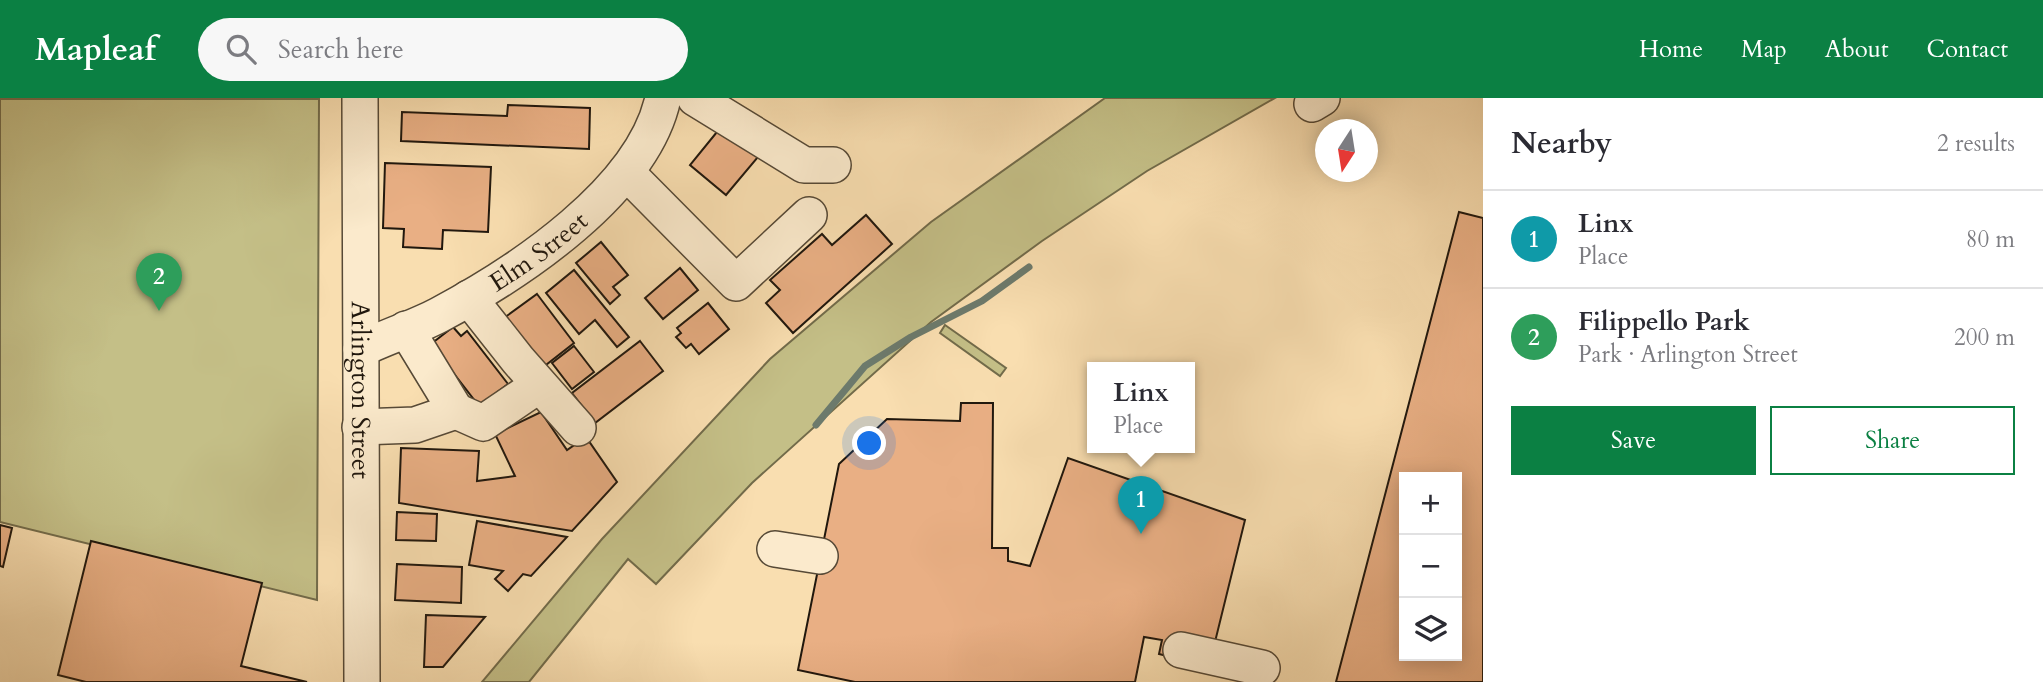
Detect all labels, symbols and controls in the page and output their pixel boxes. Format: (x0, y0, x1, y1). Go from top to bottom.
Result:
search box (198, 18, 688, 81)
text: Mapleaf (35, 27, 156, 72)
icon: search (222, 30, 260, 68)
text: Search here (278, 32, 404, 67)
text: Home (1639, 33, 1703, 66)
text: Map (1741, 33, 1787, 66)
text: About (1825, 33, 1889, 66)
text: Contact (1927, 33, 2008, 66)
north arrow (1315, 119, 1378, 182)
text: Nearby (1511, 123, 1612, 164)
text: 2 results (1937, 128, 2015, 159)
street label: Elm Street (482, 204, 595, 300)
text: Linx (1578, 206, 1634, 241)
text: 1 (1528, 224, 1540, 255)
text: 80 m (1966, 224, 2015, 255)
text: Place (1578, 241, 1628, 272)
pin: 2 (136, 253, 182, 311)
street label: Arlington Street (343, 301, 378, 479)
text: Filippello Park (1578, 304, 1750, 339)
text: 2 (1528, 322, 1540, 353)
text: 200 m (1954, 322, 2015, 353)
text: Park · Arlington Street (1578, 339, 1798, 370)
popup (1087, 362, 1195, 453)
text: Linx (1113, 375, 1169, 410)
button: Save (1511, 406, 1756, 475)
button: Share (1770, 406, 2015, 475)
text: Place (1113, 410, 1164, 441)
your location (852, 426, 886, 460)
map controls (1399, 472, 1462, 661)
button: + (1399, 472, 1462, 535)
pin: 1 (1118, 476, 1164, 534)
button: − (1399, 535, 1462, 598)
button: layers (1399, 598, 1462, 661)

